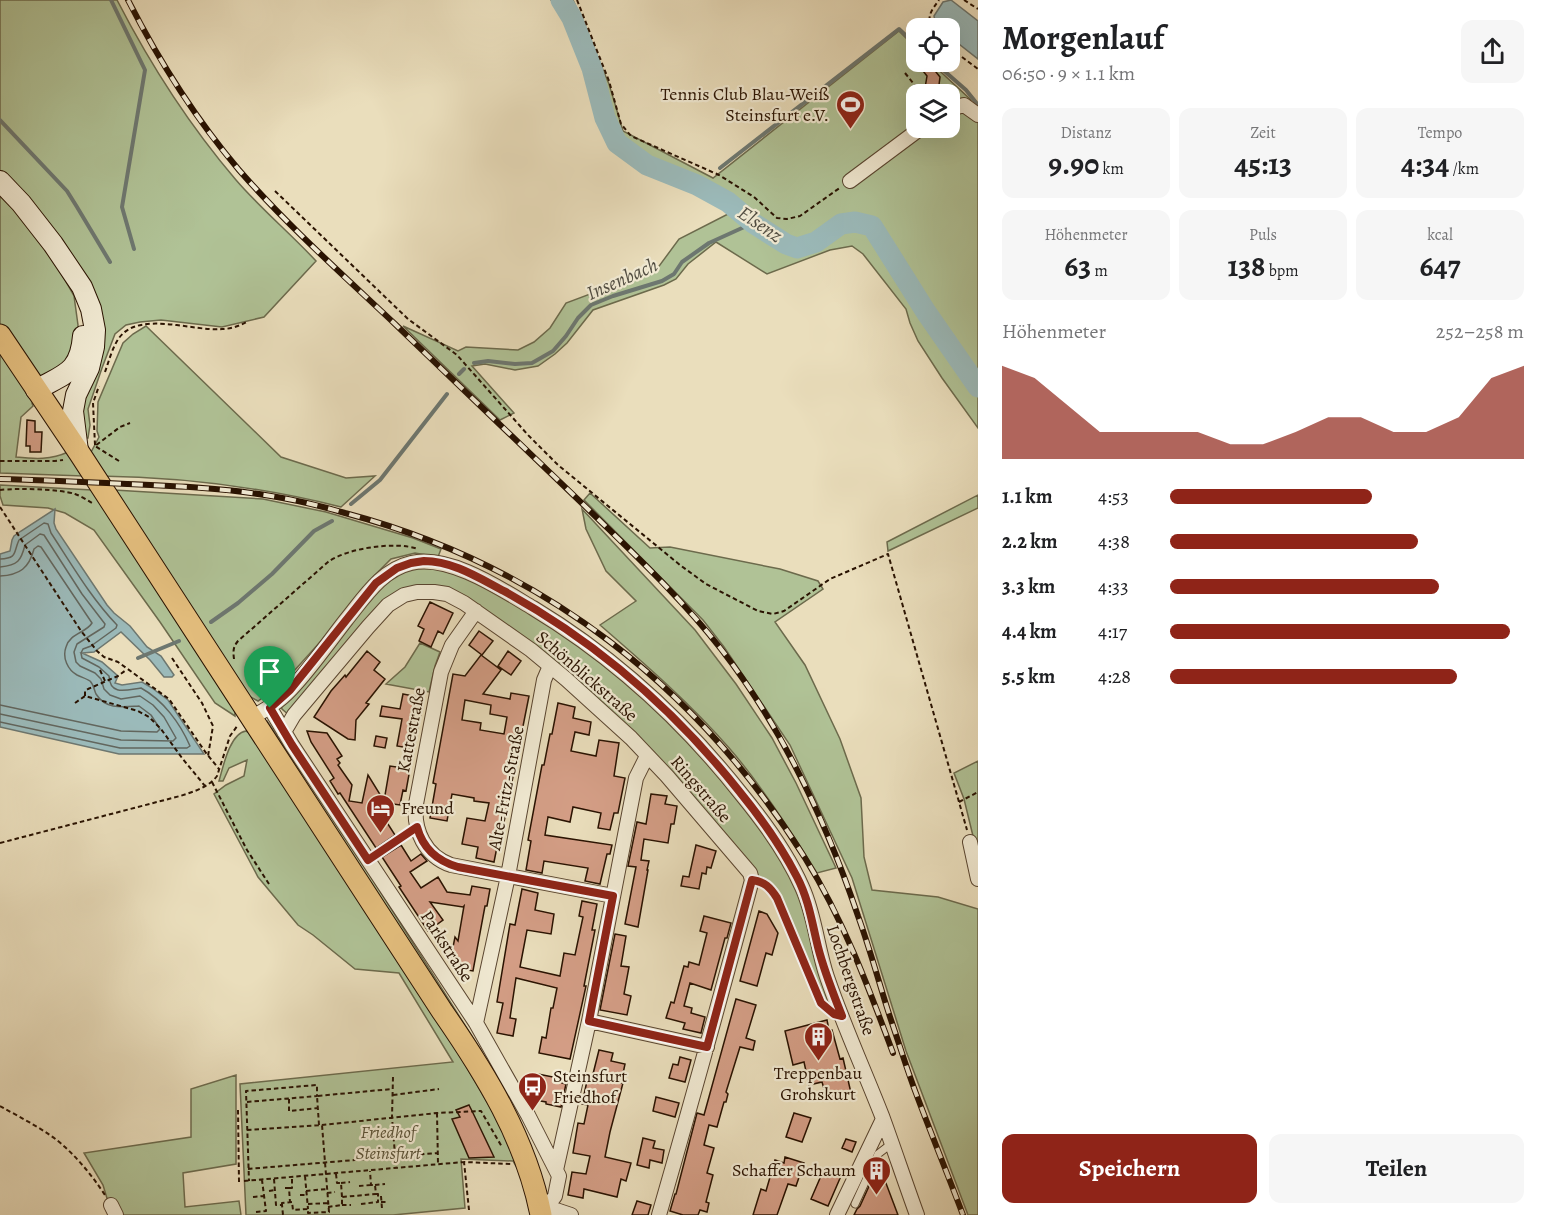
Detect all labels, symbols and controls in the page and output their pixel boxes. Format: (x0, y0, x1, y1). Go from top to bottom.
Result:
text: Morgenlauf (1002, 15, 1164, 60)
map controls (906, 18, 960, 138)
button: locate (906, 18, 960, 72)
button: share (1461, 20, 1524, 83)
text: 06:50 · 9 × 1.1 km (1002, 60, 1135, 87)
place label: Tennis Club Blau-Weiß Steinsfurt e.V. (661, 82, 829, 127)
button: layers (906, 84, 960, 138)
sports icon: Tennis Club Blau-Weiß Steinsfurt e.V. (834, 88, 866, 130)
text: Distanz (1060, 122, 1112, 144)
text: Zeit (1250, 122, 1276, 144)
text: Tempo (1418, 122, 1462, 144)
text: 9.90 (1048, 144, 1099, 184)
text: 45:13 (1234, 144, 1292, 184)
text: 4:34 (1401, 144, 1449, 184)
text: km (1099, 158, 1124, 180)
text: /km (1449, 158, 1479, 180)
water label: Elsenz (732, 199, 788, 249)
text: Höhenmeter (1044, 224, 1128, 246)
text: Puls (1249, 224, 1277, 246)
text: kcal (1427, 224, 1453, 246)
text: 63 (1064, 246, 1091, 286)
text: 138 (1227, 246, 1265, 286)
text: 647 (1420, 246, 1460, 286)
water label: Insenbach (582, 251, 662, 307)
text: m (1091, 260, 1108, 282)
text: bpm (1265, 260, 1299, 282)
text: Höhenmeter (1002, 318, 1106, 345)
text: 252–258 m (1436, 318, 1524, 345)
text: 1.1 km (1002, 483, 1052, 510)
text: 4:53 (1098, 483, 1129, 510)
text: 2.2 km (1002, 528, 1057, 555)
text: 4:38 (1098, 528, 1130, 555)
text: 3.3 km (1002, 573, 1055, 600)
text: 4:33 (1098, 573, 1128, 600)
text: 4.4 km (1002, 618, 1057, 645)
text: 4:17 (1098, 618, 1127, 645)
street label: Schönblickstraße (531, 625, 643, 727)
pin (244, 646, 295, 708)
icon: arrive (253, 655, 286, 688)
text: 5.5 km (1002, 663, 1055, 690)
text: 4:28 (1098, 663, 1131, 690)
street label: Kattestraße (391, 685, 431, 775)
street label: Alte-Fritz-Straße (482, 724, 530, 853)
street label: Ringstraße (665, 750, 737, 828)
hotel icon: Freund (364, 792, 396, 834)
place label: Freund (401, 796, 454, 820)
street label: Parkstraße (415, 906, 479, 986)
street label: Lochbergstraße (821, 922, 881, 1038)
building icon: Treppenbau Grohskurt (802, 1020, 834, 1062)
place label: Treppenbau Grohskurt (774, 1061, 862, 1106)
place label: Steinsfurt Friedhof (553, 1064, 627, 1109)
bus stop icon: Steinsfurt Friedhof (516, 1070, 548, 1112)
park label: Friedhof Steinsfurt (355, 1120, 421, 1165)
button: Speichern (1002, 1134, 1257, 1203)
button: Teilen (1269, 1134, 1524, 1203)
building icon: Schaffer Schaum (861, 1154, 893, 1196)
place label: Schaffer Schaum (732, 1158, 856, 1182)

